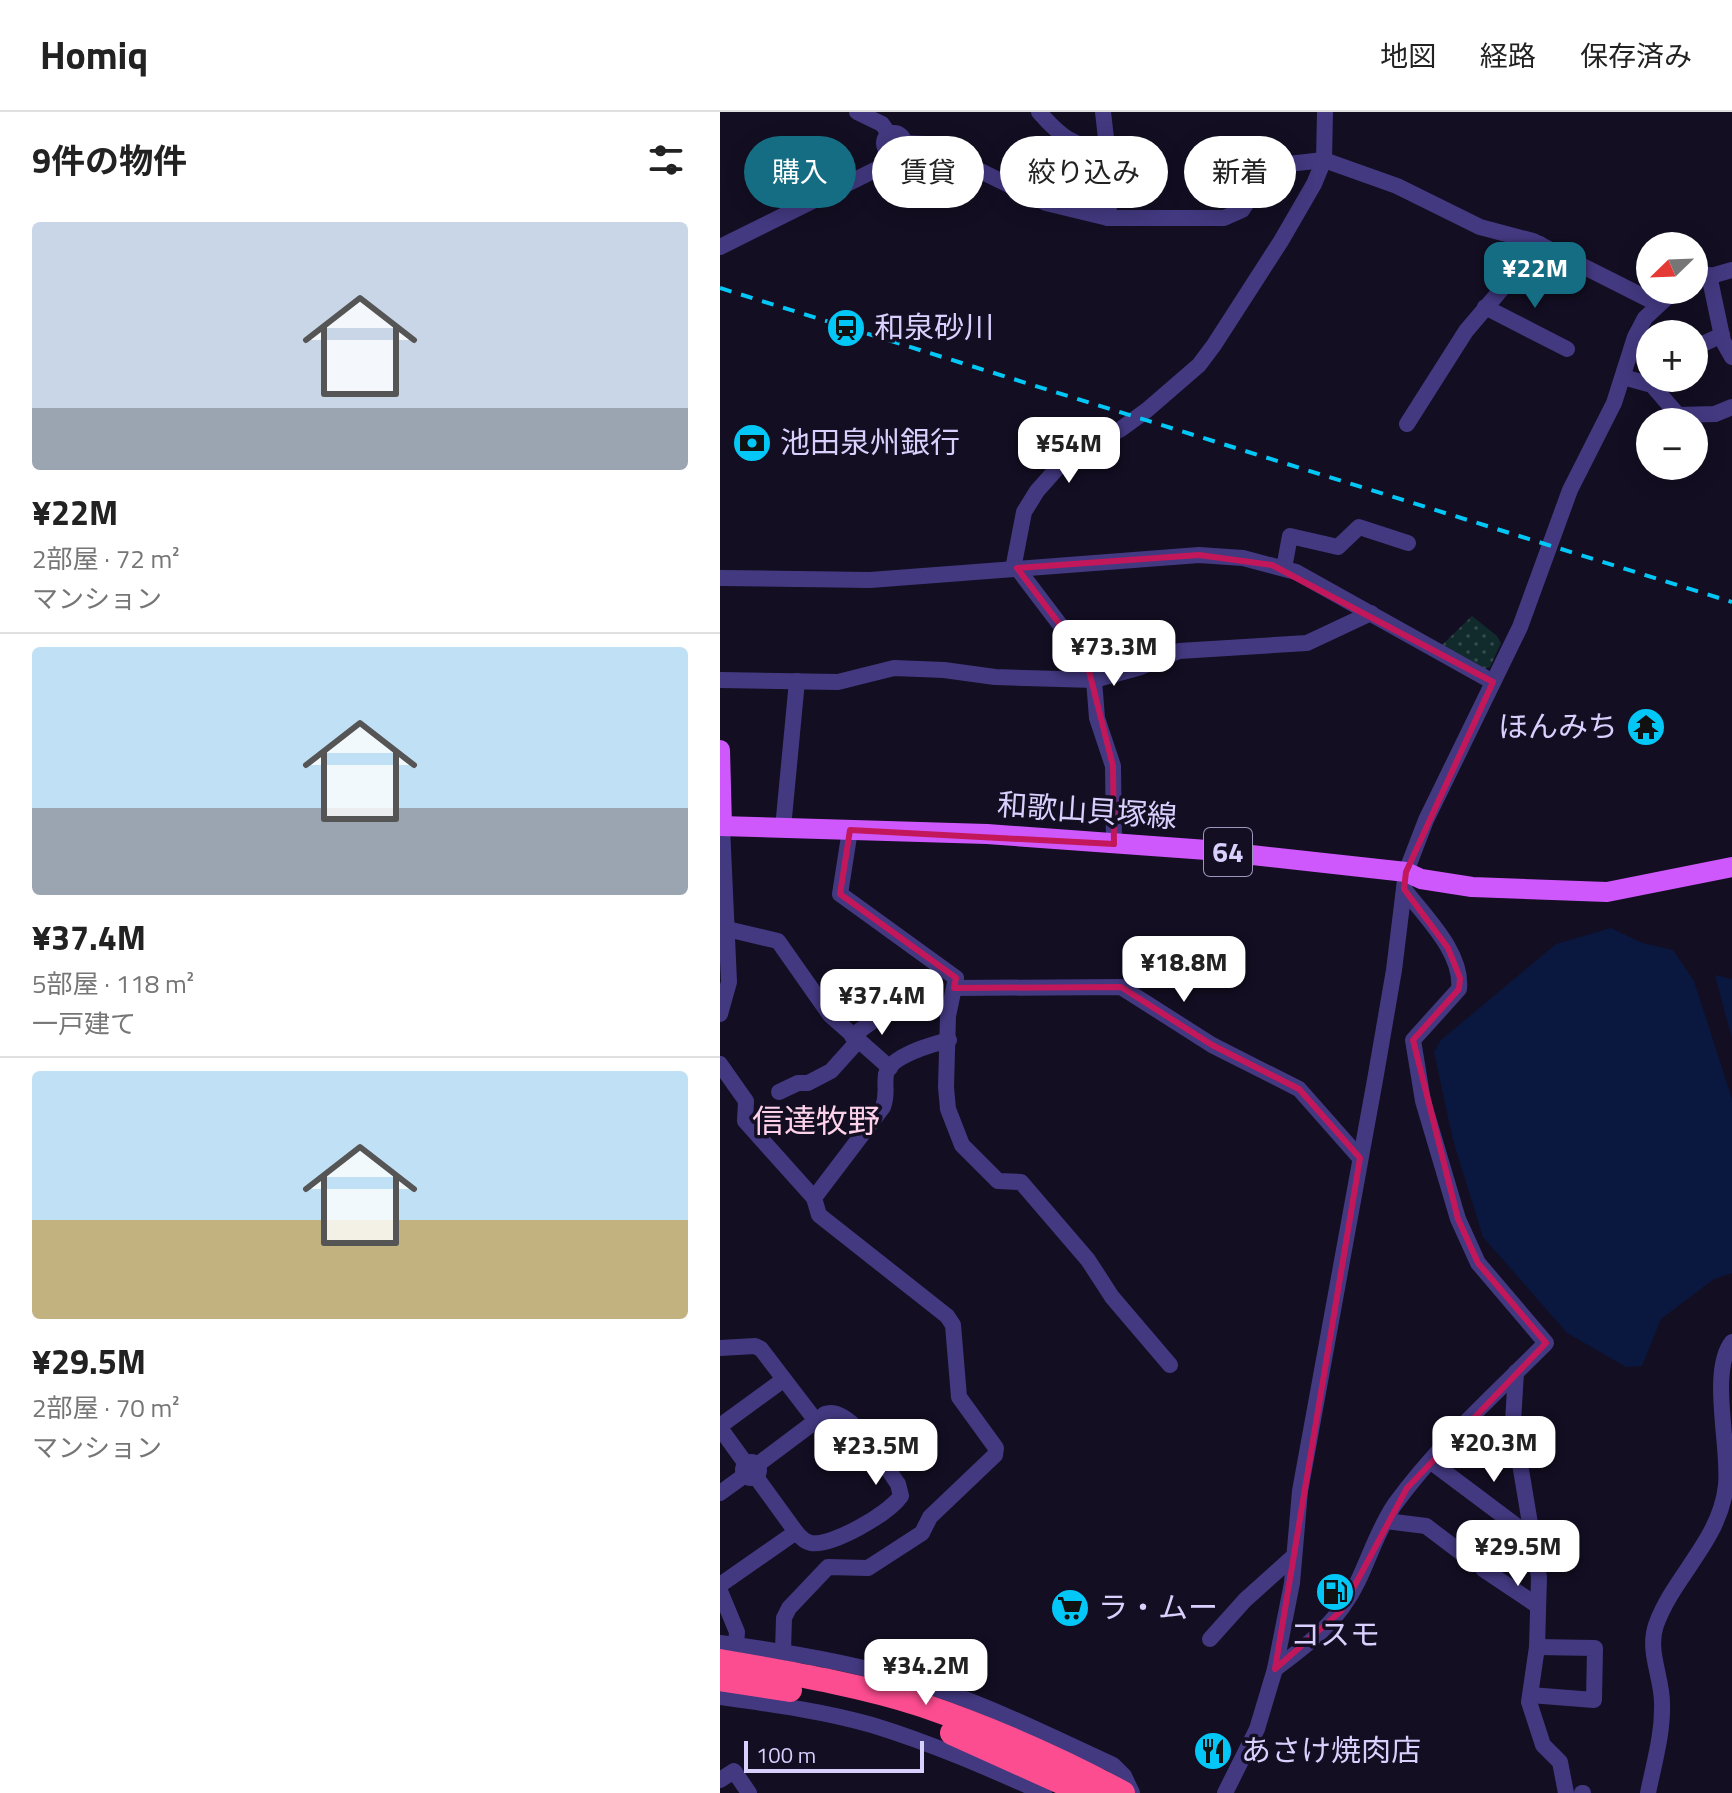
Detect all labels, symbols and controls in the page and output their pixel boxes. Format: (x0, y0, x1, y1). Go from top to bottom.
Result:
text: Homiq (40, 26, 148, 84)
text: 地図 (1380, 34, 1436, 77)
text: 経路 (1480, 34, 1536, 77)
text: 保存済み (1580, 34, 1692, 77)
text: 9件の物件 (32, 134, 187, 186)
chip: 購入 (744, 136, 856, 208)
chip: 賃貸 (872, 136, 984, 208)
chip: 絞り込み (1000, 136, 1168, 208)
chip: 新着 (1184, 136, 1296, 208)
icon: filters (644, 138, 688, 182)
north arrow (1636, 232, 1708, 304)
map controls (1636, 232, 1708, 480)
pin: ¥22M (1488, 242, 1582, 310)
text: ¥22M (1502, 248, 1568, 287)
icon: home (288, 274, 432, 418)
place label: 和泉砂川 (874, 304, 994, 350)
station icon: 和泉砂川 (825, 307, 867, 349)
button: + (1636, 320, 1708, 392)
button: − (1636, 408, 1708, 480)
pin: ¥54M (1022, 417, 1116, 485)
place label: 池田泉州銀行 (780, 419, 960, 465)
bank icon: 池田泉州銀行 (731, 422, 773, 464)
text: ¥54M (1036, 423, 1102, 462)
text: ¥22M (32, 486, 118, 538)
text: 2部屋 · 72 m² (32, 539, 180, 578)
text: マンション (32, 579, 162, 618)
pin: ¥73.3M (1049, 620, 1179, 688)
text: ¥73.3M (1070, 626, 1158, 665)
icon: home (288, 699, 432, 843)
place label: ほんみち (1498, 703, 1618, 749)
temple icon: ほんみち (1625, 706, 1667, 748)
street label: 和歌山貝塚線 (996, 781, 1178, 839)
road number: 64 (1204, 828, 1252, 876)
text: ¥37.4M (32, 911, 146, 963)
pin: ¥18.8M (1119, 936, 1249, 1004)
text: ¥18.8M (1140, 942, 1228, 981)
text: 5部屋 · 118 m² (32, 964, 194, 1003)
pin: ¥37.4M (817, 969, 947, 1037)
text: ¥37.4M (838, 975, 926, 1014)
text: 一戸建て (32, 1004, 136, 1043)
district label: 信達牧野 (752, 1096, 880, 1144)
icon: home (288, 1123, 432, 1267)
text: ¥29.5M (32, 1335, 146, 1387)
text: 2部屋 · 70 m² (32, 1388, 180, 1427)
pin: ¥20.3M (1429, 1416, 1559, 1484)
pin: ¥23.5M (811, 1419, 941, 1487)
text: ¥20.3M (1450, 1422, 1538, 1461)
text: ¥23.5M (832, 1425, 920, 1464)
text: マンション (32, 1428, 162, 1467)
pin: ¥29.5M (1453, 1520, 1583, 1588)
text: ¥29.5M (1474, 1526, 1562, 1565)
fuel station icon: コスモ (1314, 1571, 1356, 1613)
place label: ラ・ムー (1098, 1584, 1218, 1630)
supermarket icon: ラ・ムー (1049, 1587, 1091, 1629)
place label: コスモ (1290, 1611, 1380, 1657)
pin: ¥34.2M (861, 1639, 991, 1707)
text: ¥34.2M (882, 1645, 970, 1684)
place label: あさけ焼肉店 (1241, 1727, 1421, 1773)
restaurant icon: あさけ焼肉店 (1192, 1730, 1234, 1772)
scale bar (744, 1737, 924, 1773)
text: 100 m (756, 1738, 816, 1772)

